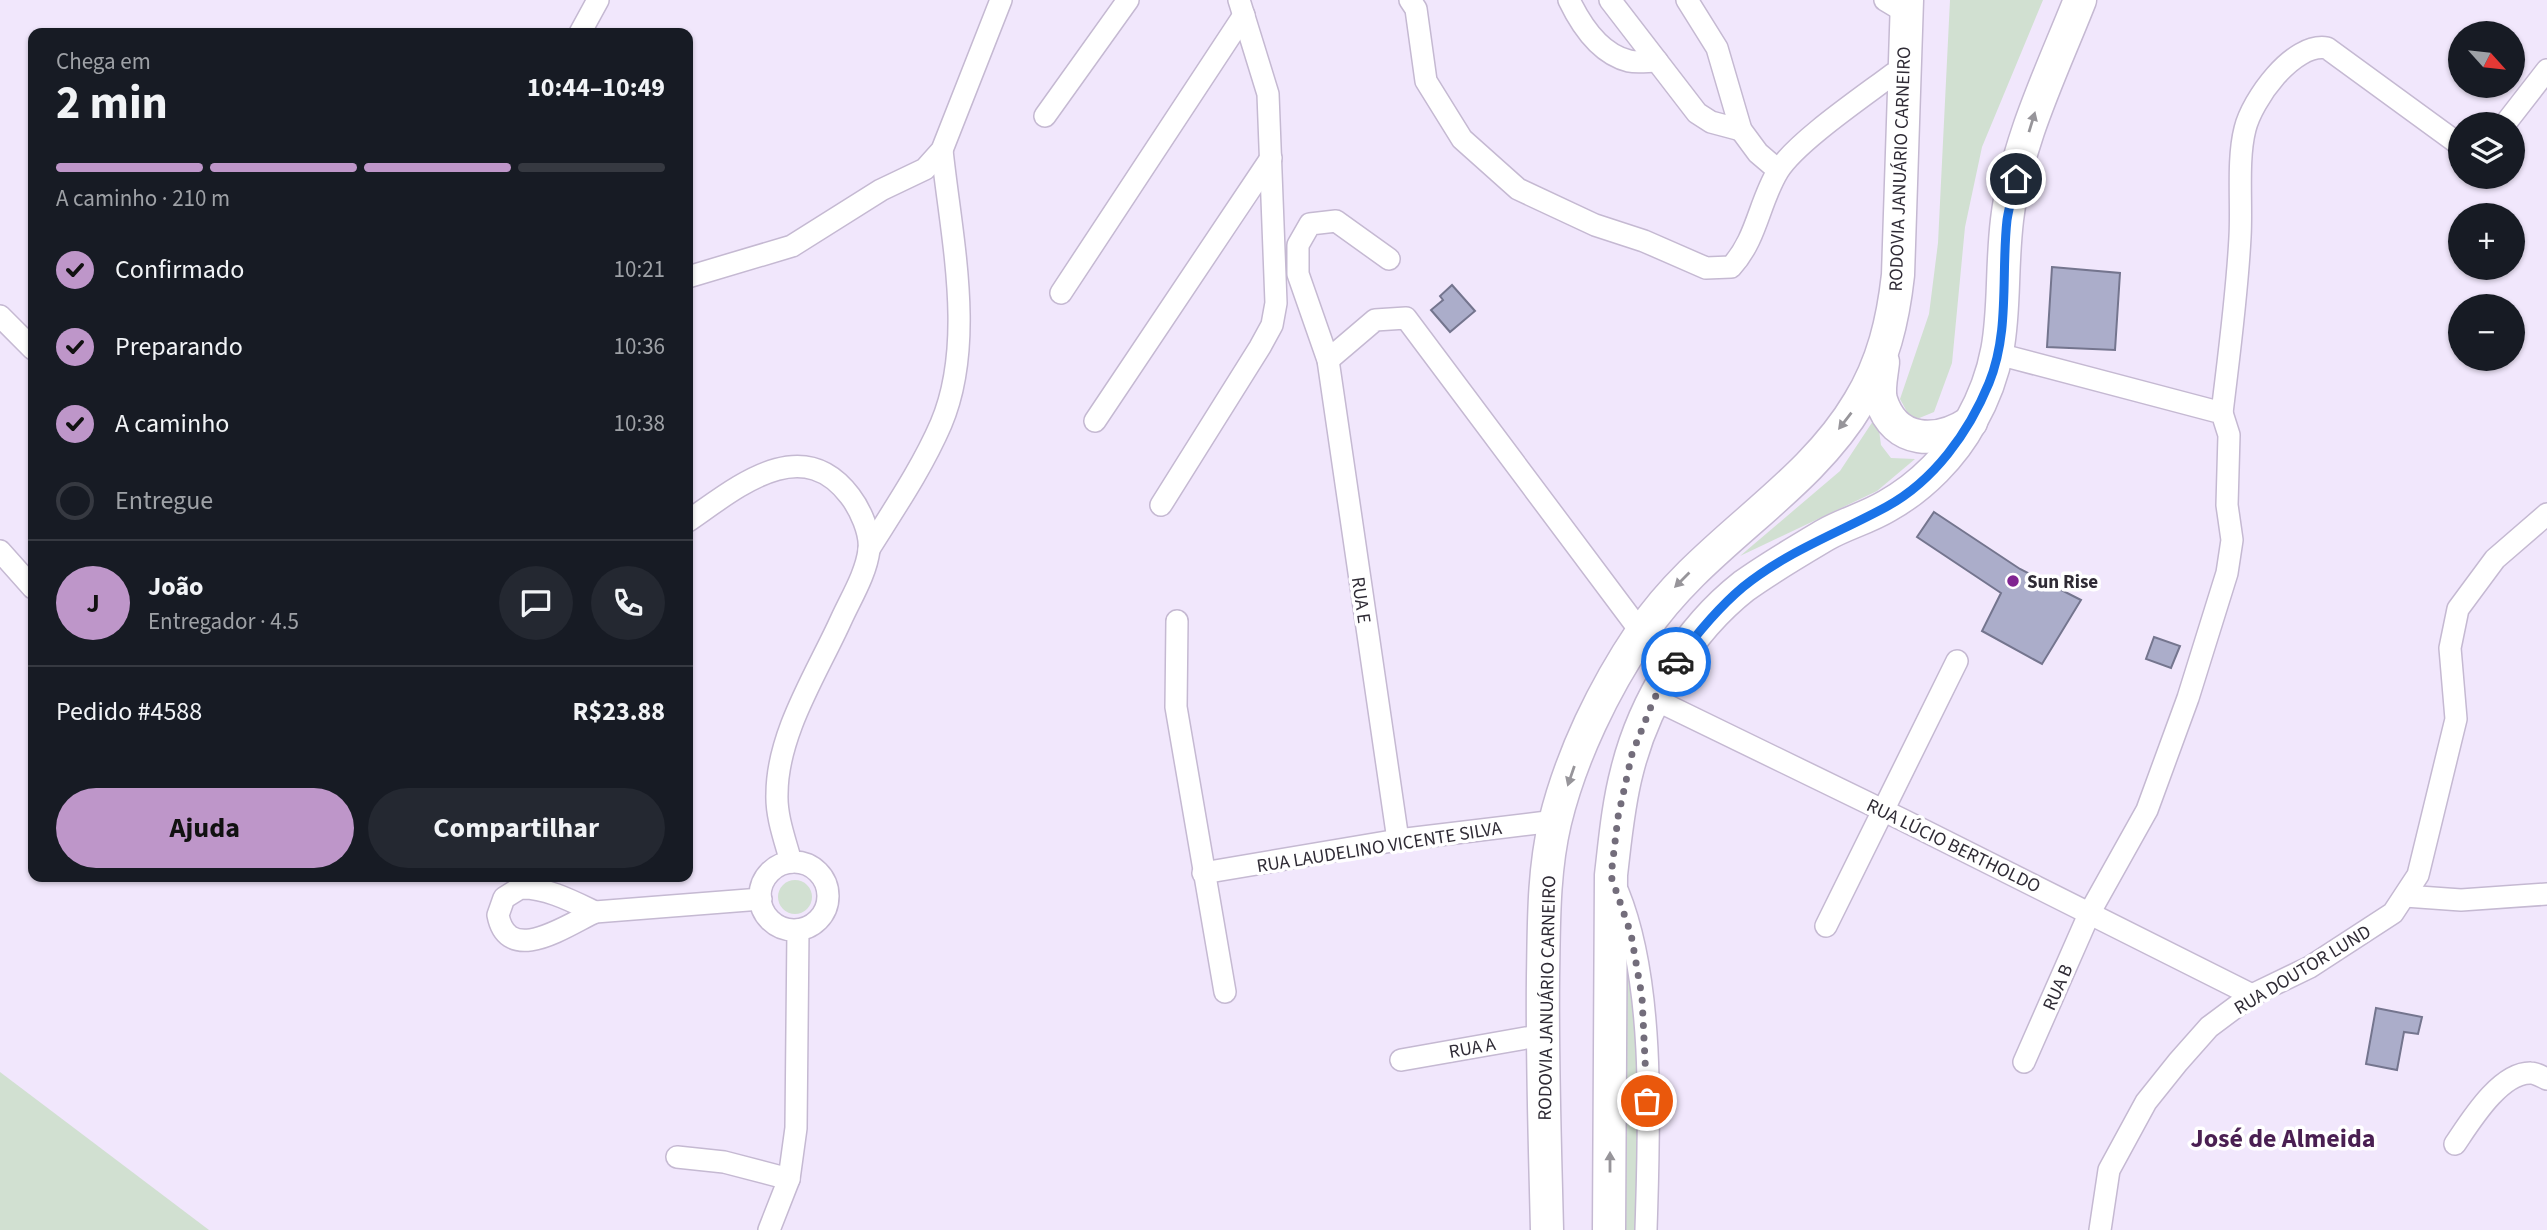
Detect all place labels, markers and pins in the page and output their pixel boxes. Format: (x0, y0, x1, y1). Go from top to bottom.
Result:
pin (1986, 149, 2046, 209)
place label: Sun Rise (2027, 569, 2098, 596)
marker: Sun Rise (2005, 573, 2021, 589)
pin (1617, 1071, 1677, 1131)

